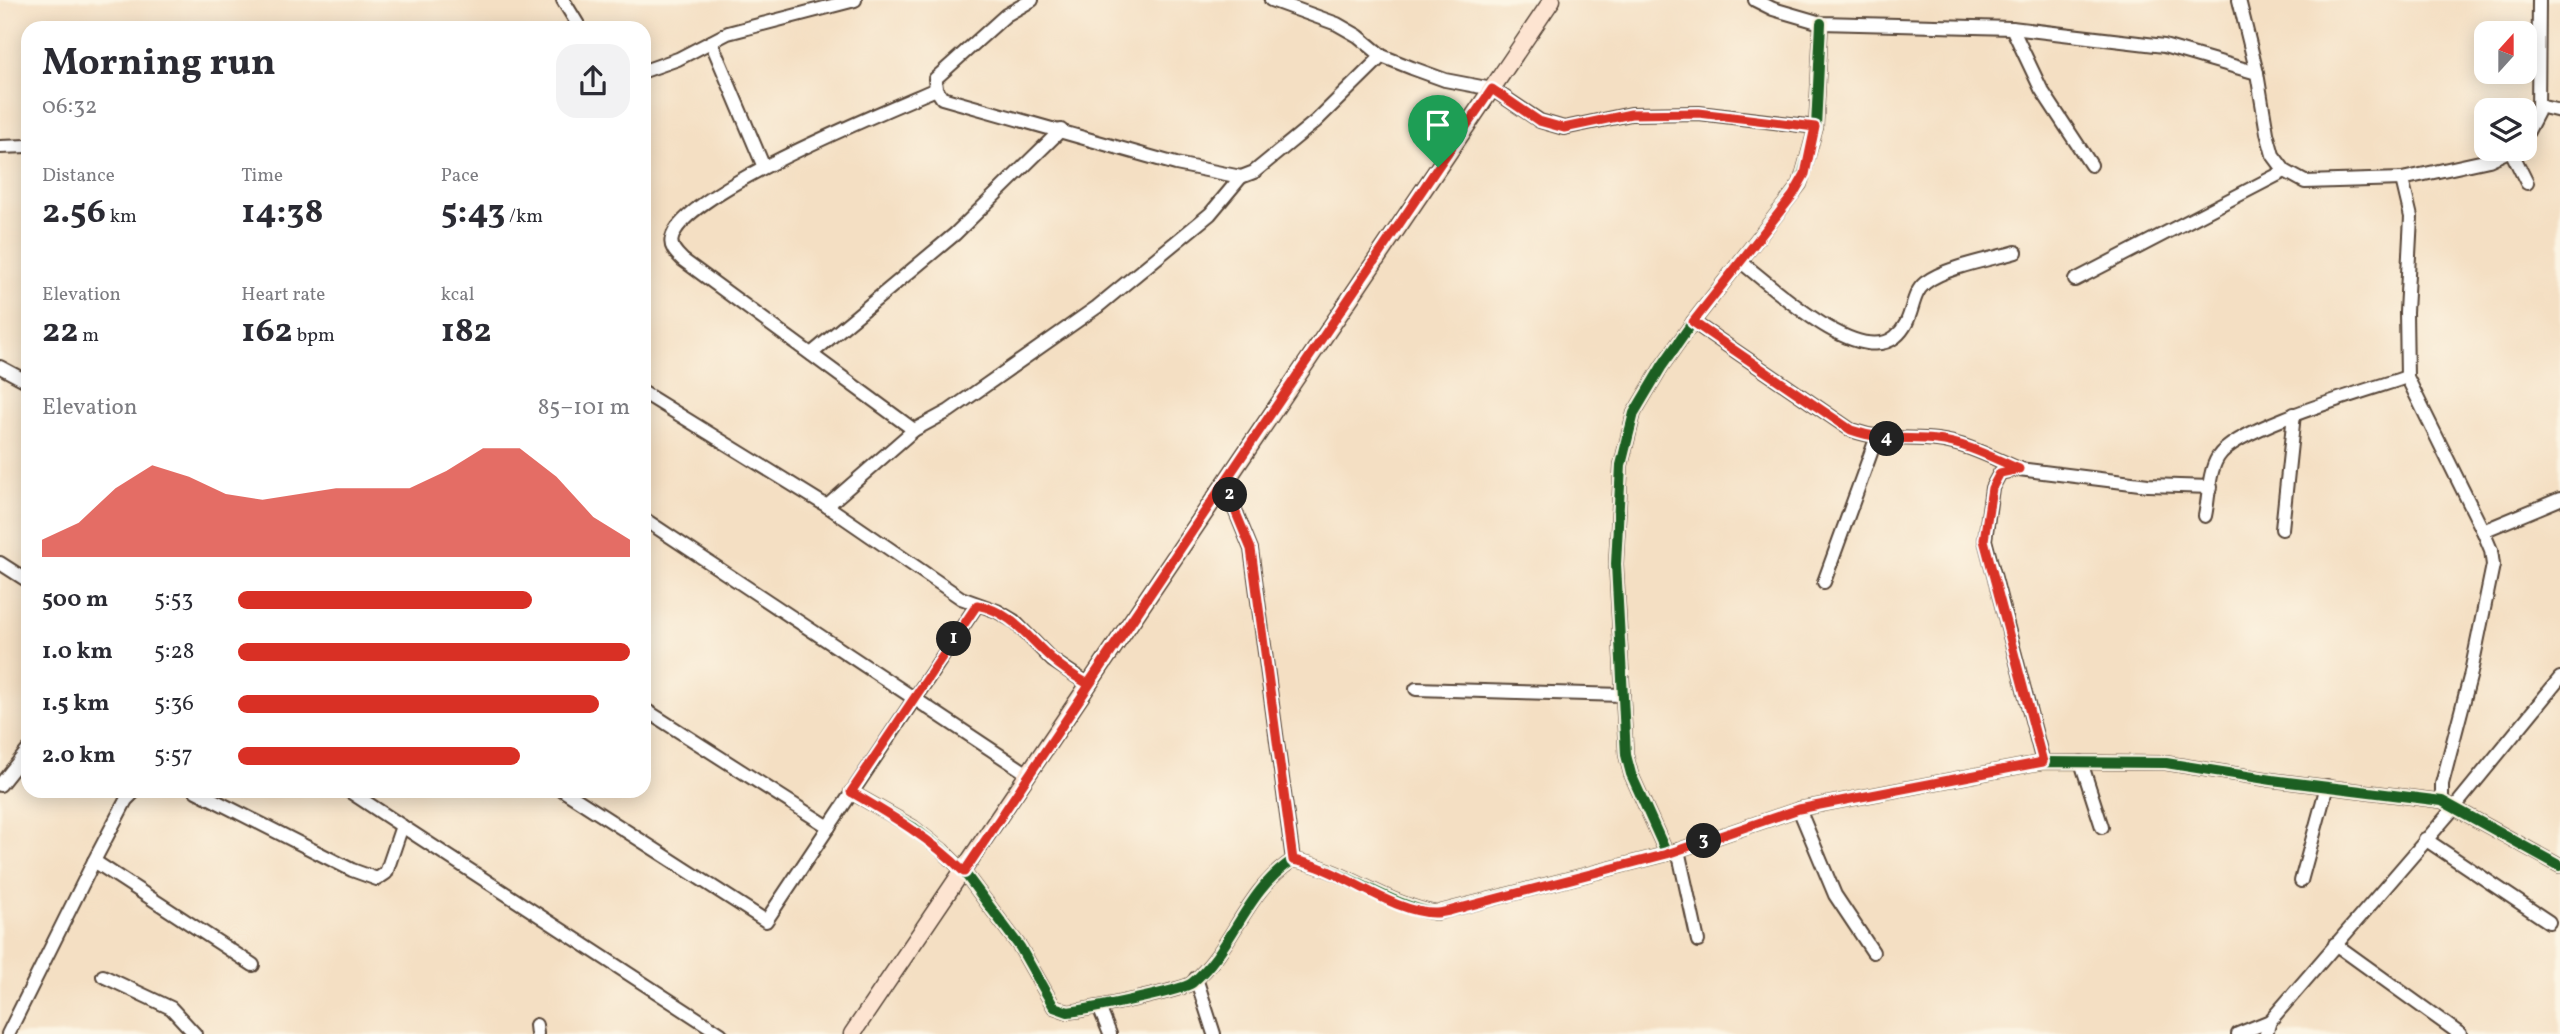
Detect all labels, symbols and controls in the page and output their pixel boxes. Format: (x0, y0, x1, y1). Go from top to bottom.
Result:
north arrow (2474, 21, 2538, 84)
map controls (2474, 21, 2537, 161)
text: Morning run (42, 38, 276, 91)
button: share (556, 44, 630, 118)
text: 06:32 (42, 91, 97, 123)
pin (1408, 95, 1468, 167)
button: layers (2474, 98, 2537, 161)
icon: arrive (1419, 106, 1457, 144)
text: Distance (42, 163, 115, 189)
text: Time (241, 163, 283, 189)
text: Pace (441, 163, 479, 189)
text: 2.56 (42, 189, 106, 237)
text: 14:38 (241, 189, 323, 237)
text: 5:43 (441, 189, 505, 237)
text: km (106, 204, 137, 230)
text: /km (505, 204, 543, 230)
text: Elevation (42, 282, 121, 308)
text: Heart rate (241, 282, 325, 308)
text: kcal (441, 282, 474, 308)
text: 22 (42, 308, 78, 356)
text: 162 (241, 308, 293, 356)
text: 182 (441, 308, 492, 356)
text: m (78, 323, 99, 349)
text: bpm (293, 323, 335, 349)
text: Elevation (42, 392, 138, 424)
text: 85–101 m (538, 392, 630, 424)
pin: 4 (1870, 422, 1904, 457)
text: 4 (1881, 425, 1892, 451)
pin: 2 (1212, 477, 1248, 512)
text: 2 (1225, 481, 1234, 507)
text: 500 m (42, 584, 108, 616)
text: 5:53 (154, 584, 193, 616)
pin: 1 (936, 622, 972, 656)
text: 1 (950, 625, 957, 651)
text: 1.0 km (42, 636, 113, 668)
text: 5:28 (154, 636, 195, 668)
text: 1.5 km (42, 688, 109, 720)
text: 5:36 (154, 688, 194, 720)
text: 2.0 km (42, 740, 115, 772)
text: 5:57 (154, 740, 193, 772)
pin: 3 (1686, 824, 1722, 858)
text: 3 (1699, 827, 1708, 853)

